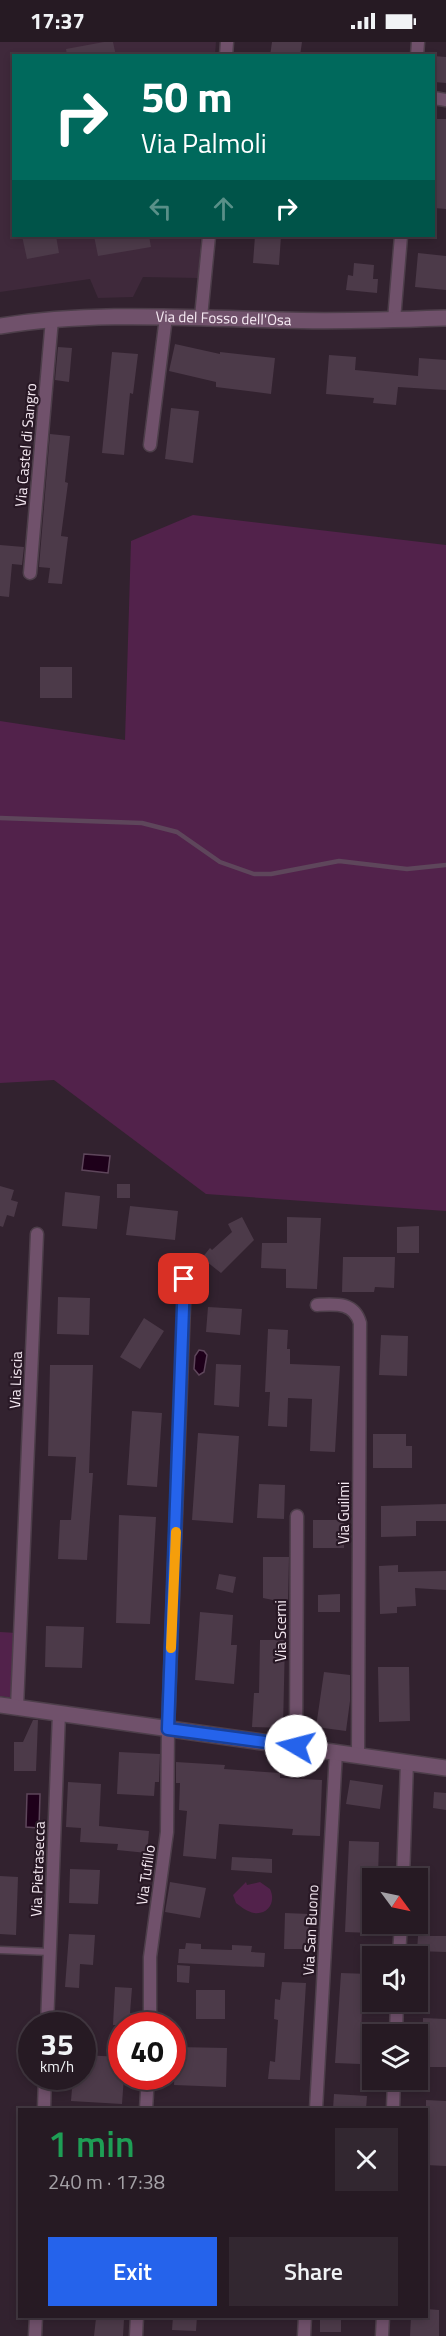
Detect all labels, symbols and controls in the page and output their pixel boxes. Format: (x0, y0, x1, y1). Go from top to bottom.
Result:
text: 17:37 (30, 4, 85, 38)
text: 50 m (141, 64, 233, 128)
icon: right (42, 78, 120, 156)
text: Via Palmoli (141, 122, 267, 163)
icon: left (144, 192, 177, 225)
icon: ahead (207, 192, 240, 225)
icon: right (270, 192, 303, 225)
street label: Via del Fosso dell'Osa (155, 305, 292, 331)
street label: Via Castel di Sangro (9, 382, 42, 508)
pin (158, 1253, 209, 1304)
icon: arrive (167, 1262, 200, 1295)
street label: Via Liscia (3, 1350, 28, 1409)
street label: Via Guilmi (332, 1482, 355, 1544)
street label: Via Scerni (269, 1600, 292, 1662)
position arrow (264, 1714, 328, 1778)
street label: Via Pietrasecca (24, 1820, 51, 1917)
street label: Via Tufillo (130, 1843, 161, 1906)
north arrow (362, 1868, 428, 1934)
map controls (362, 1868, 428, 2090)
street label: Via San Buono (297, 1884, 324, 1976)
button: sound (362, 1946, 428, 2012)
speed limit sign: 40 (108, 2012, 186, 2090)
text: 35 (40, 2021, 74, 2067)
button: layers (362, 2024, 428, 2090)
text: km/h (40, 2055, 74, 2078)
text: 1 min (48, 2116, 135, 2171)
button: close (335, 2128, 398, 2191)
text: 240 m · 17:38 (48, 2166, 165, 2197)
button: Exit (48, 2237, 217, 2306)
button: Share (229, 2237, 398, 2306)

